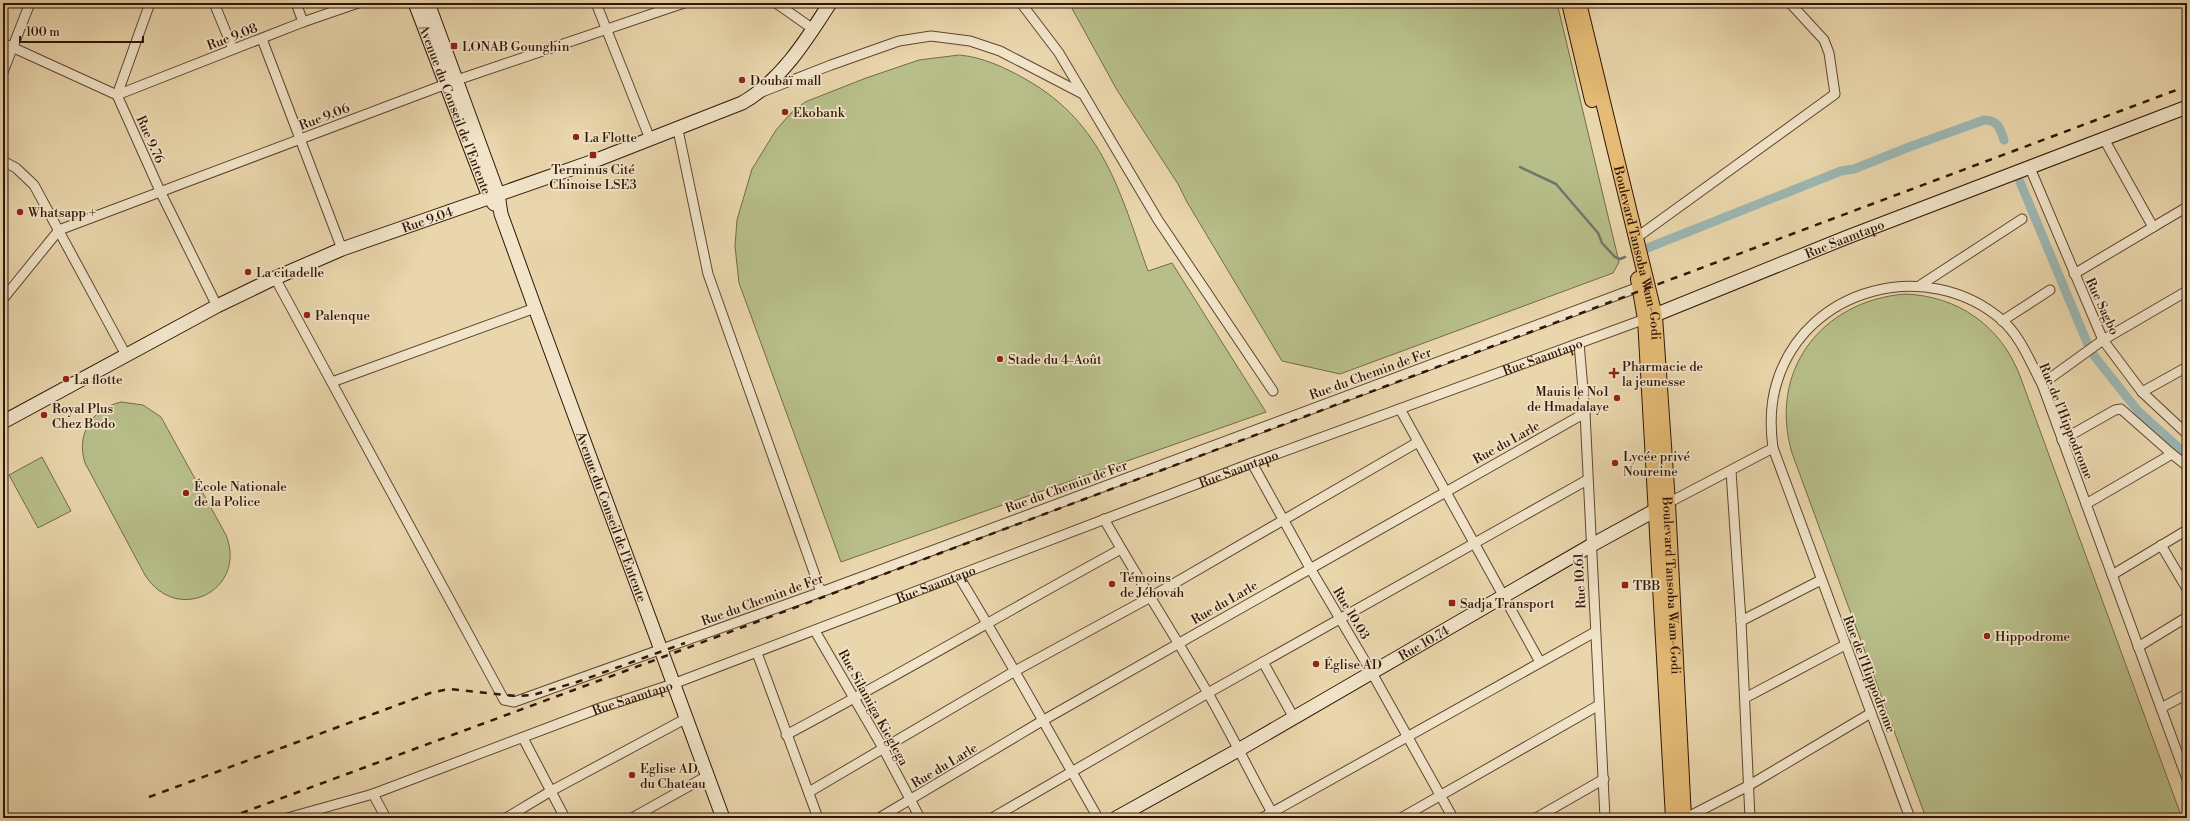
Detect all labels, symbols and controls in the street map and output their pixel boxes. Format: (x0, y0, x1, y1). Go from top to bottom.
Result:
scale bar (20, 18, 143, 44)
street label: Rue 9.08 (205, 20, 260, 54)
street label: Avenue du Conseil de l'Entente (415, 22, 494, 197)
text: 100 m (26, 25, 60, 40)
place label: LONAB Gounghin (462, 39, 570, 55)
marker: LONAB Gounghin (449, 41, 459, 51)
place label: Doubaï mall (750, 73, 822, 89)
marker: Doubaï mall (737, 75, 747, 85)
street label: Rue 9.06 (297, 100, 352, 134)
place label: Ekobank (793, 105, 846, 121)
marker: Ekobank (780, 107, 790, 117)
street label: Rue 9.76 (133, 113, 168, 166)
place label: La Flotte (584, 130, 638, 146)
marker: La Flotte (571, 132, 581, 142)
marker: Terminus Cité Chinoise LSE3 (588, 150, 598, 160)
place label: Terminus Cité Chinoise LSE3 (549, 162, 637, 193)
street label: Boulevard Tansoba Wam-Godi (1610, 164, 1664, 341)
street label: Rue 9.04 (400, 204, 455, 236)
place label: Whatsapp + (27, 205, 96, 221)
marker: Whatsapp + (15, 207, 25, 217)
street label: Rue Saamtapo (1803, 217, 1887, 262)
place label: La citadelle (256, 265, 325, 281)
marker: La citadelle (243, 267, 253, 277)
street label: Rue Sagbo (2082, 275, 2122, 338)
place label: Palenque (315, 308, 370, 324)
marker: Palenque (302, 310, 312, 320)
street label: Rue Saamtapo (1501, 336, 1585, 379)
street label: Rue du Chemin de Fer (1307, 344, 1434, 404)
place label: Stade du 4-Août (1008, 352, 1102, 368)
marker: Stade du 4-Août (995, 354, 1005, 364)
place label: Pharmacie de la jeunesse (1622, 359, 1704, 390)
street label: Rue de l'Hippodrome (2035, 361, 2097, 482)
marker: Pharmacie de la jeunesse (1609, 368, 1619, 378)
place label: La flotte (74, 372, 123, 388)
marker: La flotte (61, 374, 71, 384)
place label: Mauis le No1 de Hmadalaye (1527, 384, 1609, 415)
marker: Mauis le No1 de Hmadalaye (1612, 393, 1622, 403)
place label: Royal Plus Chez Bodo (52, 401, 115, 432)
marker: Royal Plus Chez Bodo (39, 410, 49, 420)
street label: Rue du Larle (1470, 418, 1543, 468)
street label: Avenue du Conseil de l'Entente (572, 429, 650, 605)
street label: Rue Saamtapo (1197, 447, 1281, 492)
place label: Lycée privé Noureine (1623, 449, 1691, 480)
street label: Rue du Chemin de Fer (1003, 457, 1130, 517)
marker: Lycée privé Noureine (1610, 458, 1620, 468)
place label: École Nationale de la Police (194, 478, 287, 510)
marker: École Nationale de la Police (181, 488, 191, 498)
street label: Boulevard Tansoba Wam-Godi (1658, 495, 1684, 675)
street label: Rue 10.61 (1571, 552, 1589, 609)
street label: Rue Saamtapo (894, 562, 978, 607)
street label: Rue du Chemin de Fer (699, 570, 826, 630)
place label: Témoins de Jéhovah (1120, 570, 1185, 601)
street label: Rue du Larle (1188, 577, 1261, 628)
place label: TBB (1633, 578, 1660, 594)
marker: Témoins de Jéhovah (1107, 579, 1117, 589)
marker: TBB (1620, 580, 1630, 590)
street label: Rue 10.03 (1329, 584, 1373, 643)
place label: Sadja Transport (1460, 596, 1555, 612)
marker: Sadja Transport (1447, 598, 1457, 608)
street label: Rue de l'Hippodrome (1839, 614, 1899, 736)
street label: Rue 10.74 (1396, 622, 1452, 664)
place label: Hippodrome (1995, 629, 2071, 645)
marker: Hippodrome (1982, 631, 1992, 641)
street label: Rue Silamiga Kieglega (835, 647, 912, 769)
place label: Église AD (1324, 656, 1382, 673)
marker: Église AD (1311, 659, 1321, 669)
street label: Rue Saamtapo (590, 678, 675, 719)
street label: Rue du Larle (909, 740, 981, 792)
place label: Eglise AD du Chateau (640, 761, 706, 792)
marker: Eglise AD du Chateau (627, 770, 637, 780)

